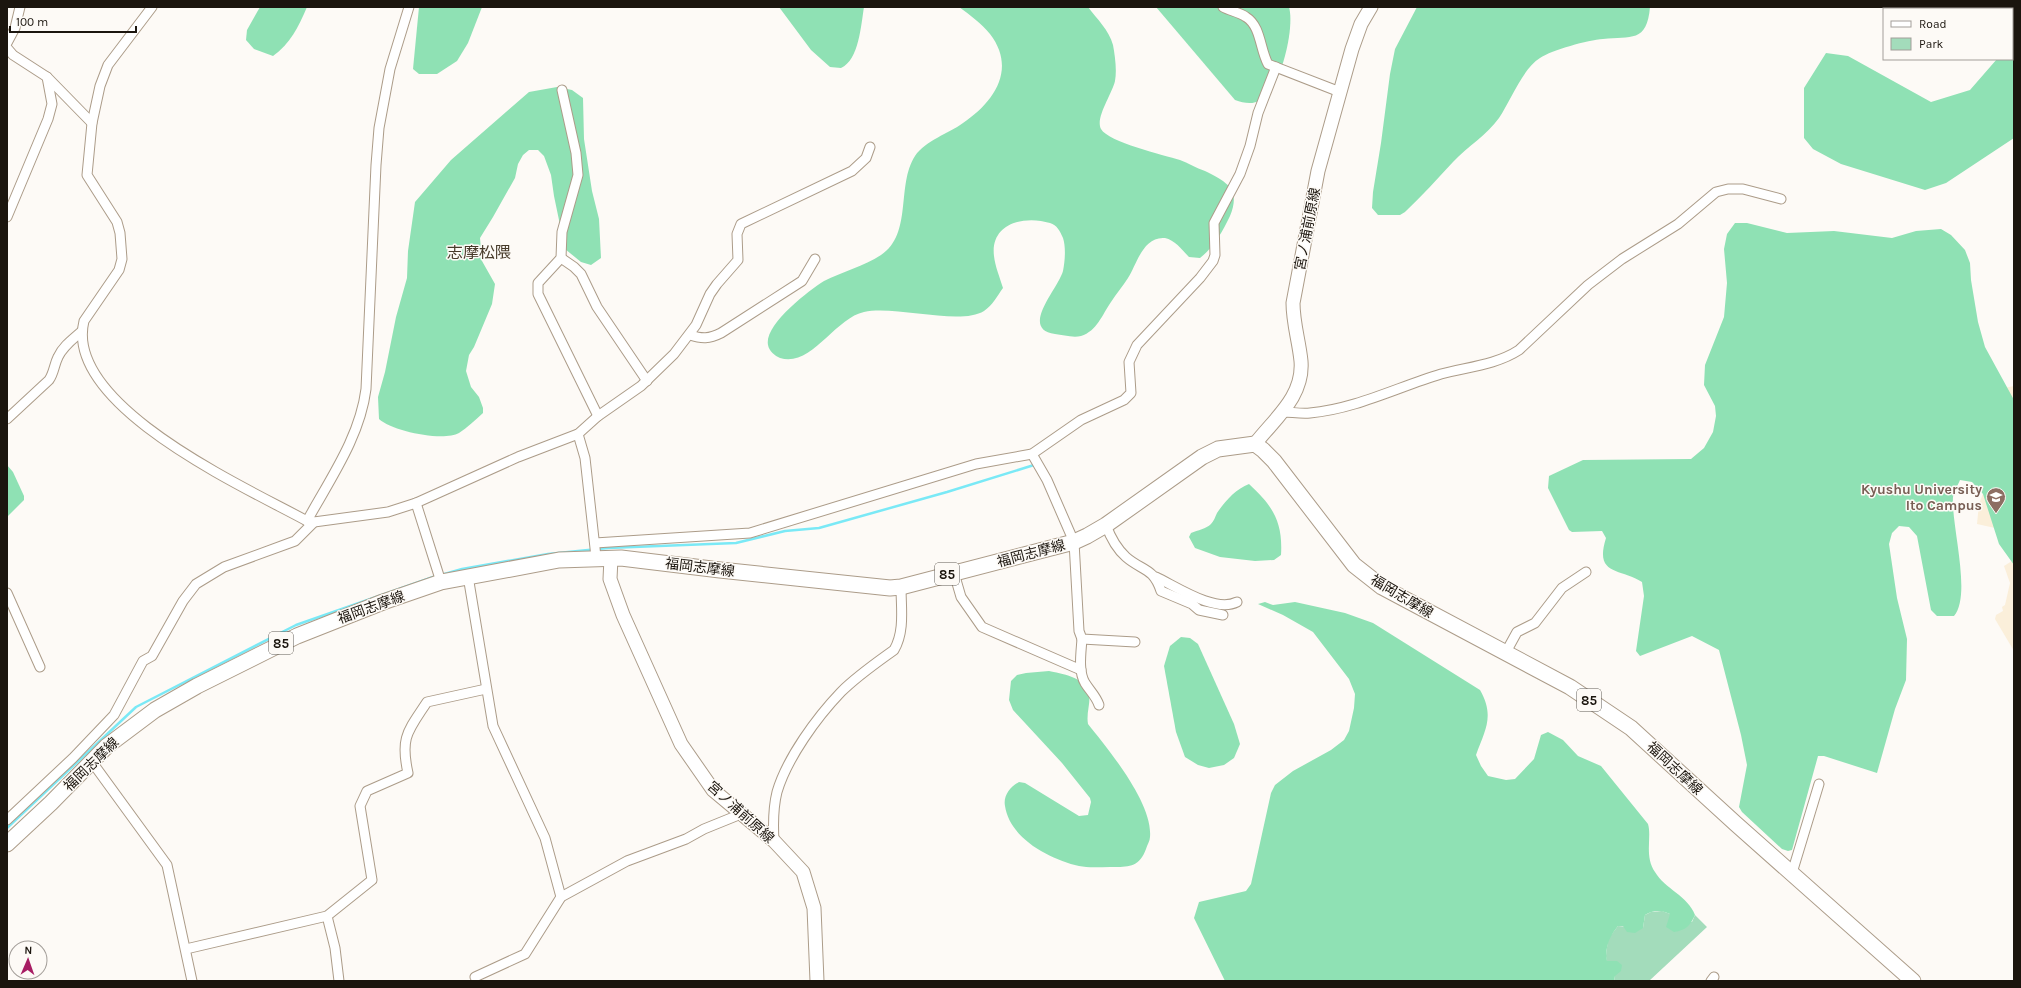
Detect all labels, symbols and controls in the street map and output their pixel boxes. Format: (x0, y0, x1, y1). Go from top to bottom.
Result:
scale bar (10, 8, 136, 34)
legend (1883, 8, 2013, 60)
text: 100 m (16, 15, 48, 29)
text: Road (1919, 17, 1947, 31)
text: Park (1919, 37, 1944, 51)
street label: 宮ノ浦前原線 (1291, 186, 1324, 272)
district label: 志摩松隈 (447, 243, 511, 262)
place label: Kyushu University Ito Campus (1861, 481, 1982, 514)
school or university icon: Kyushu University Ito Campus (1985, 486, 2007, 514)
street label: 福岡志摩線 (995, 536, 1067, 571)
street label: 福岡志摩線 (664, 555, 736, 580)
road number: 85 (935, 563, 959, 585)
street label: 福岡志摩線 (1367, 571, 1436, 622)
street label: 福岡志摩線 (335, 588, 407, 627)
road number: 85 (269, 632, 293, 654)
road number: 85 (1577, 689, 1601, 711)
street label: 福岡志摩線 (60, 734, 122, 795)
street label: 福岡志摩線 (1643, 738, 1706, 798)
street label: 宮ノ浦前原線 (704, 778, 778, 847)
north arrow (8, 940, 48, 980)
text: N (24, 944, 33, 957)

